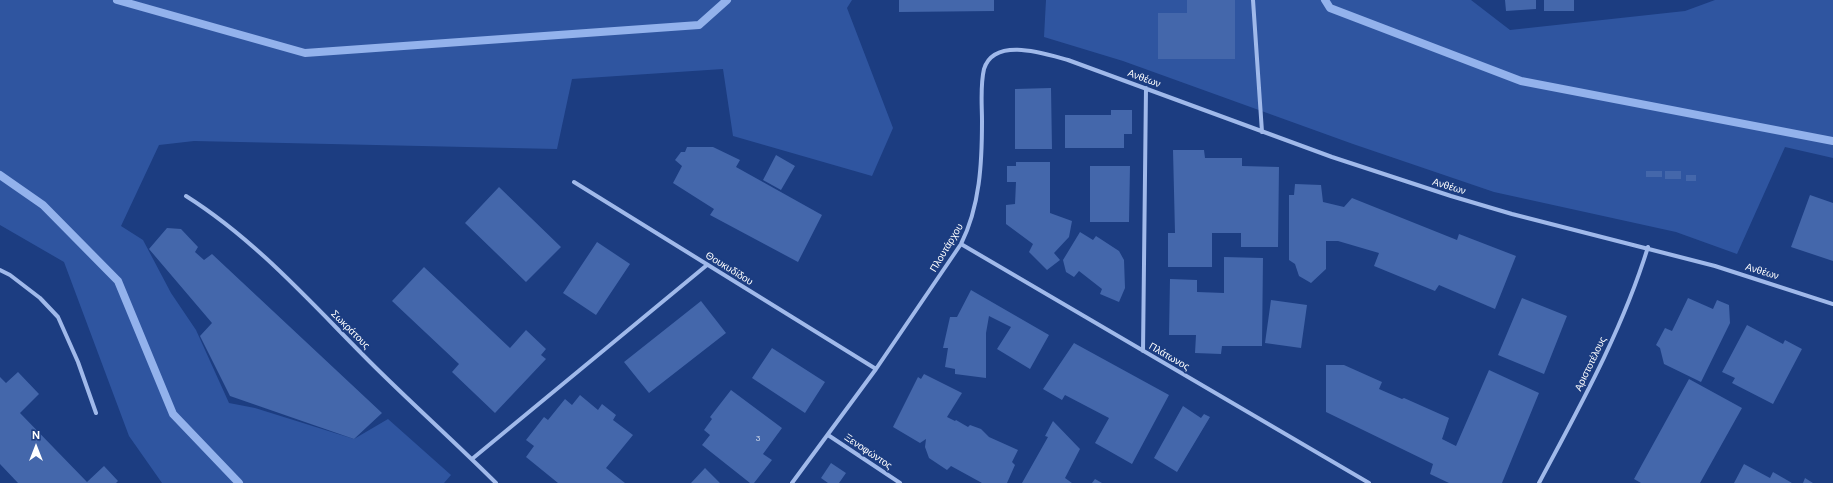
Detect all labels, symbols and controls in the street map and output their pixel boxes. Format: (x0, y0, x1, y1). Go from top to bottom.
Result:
street label: Ανθέων (1126, 67, 1162, 91)
street label: Ανθέων (1431, 176, 1467, 198)
street label: Πλουτάρχου (928, 222, 966, 274)
street label: Θουκυδίδου (703, 250, 755, 288)
street label: Ανθέων (1744, 261, 1780, 283)
street label: Σωκράτους (328, 308, 372, 352)
street label: Αριστοτέλους (1573, 335, 1609, 393)
street label: Πλάτωνος (1147, 341, 1191, 373)
north arrow (16, 427, 56, 467)
text: N (32, 428, 40, 442)
street label: Ξενοφώντος (842, 432, 894, 472)
house number: 3 (756, 434, 760, 444)

